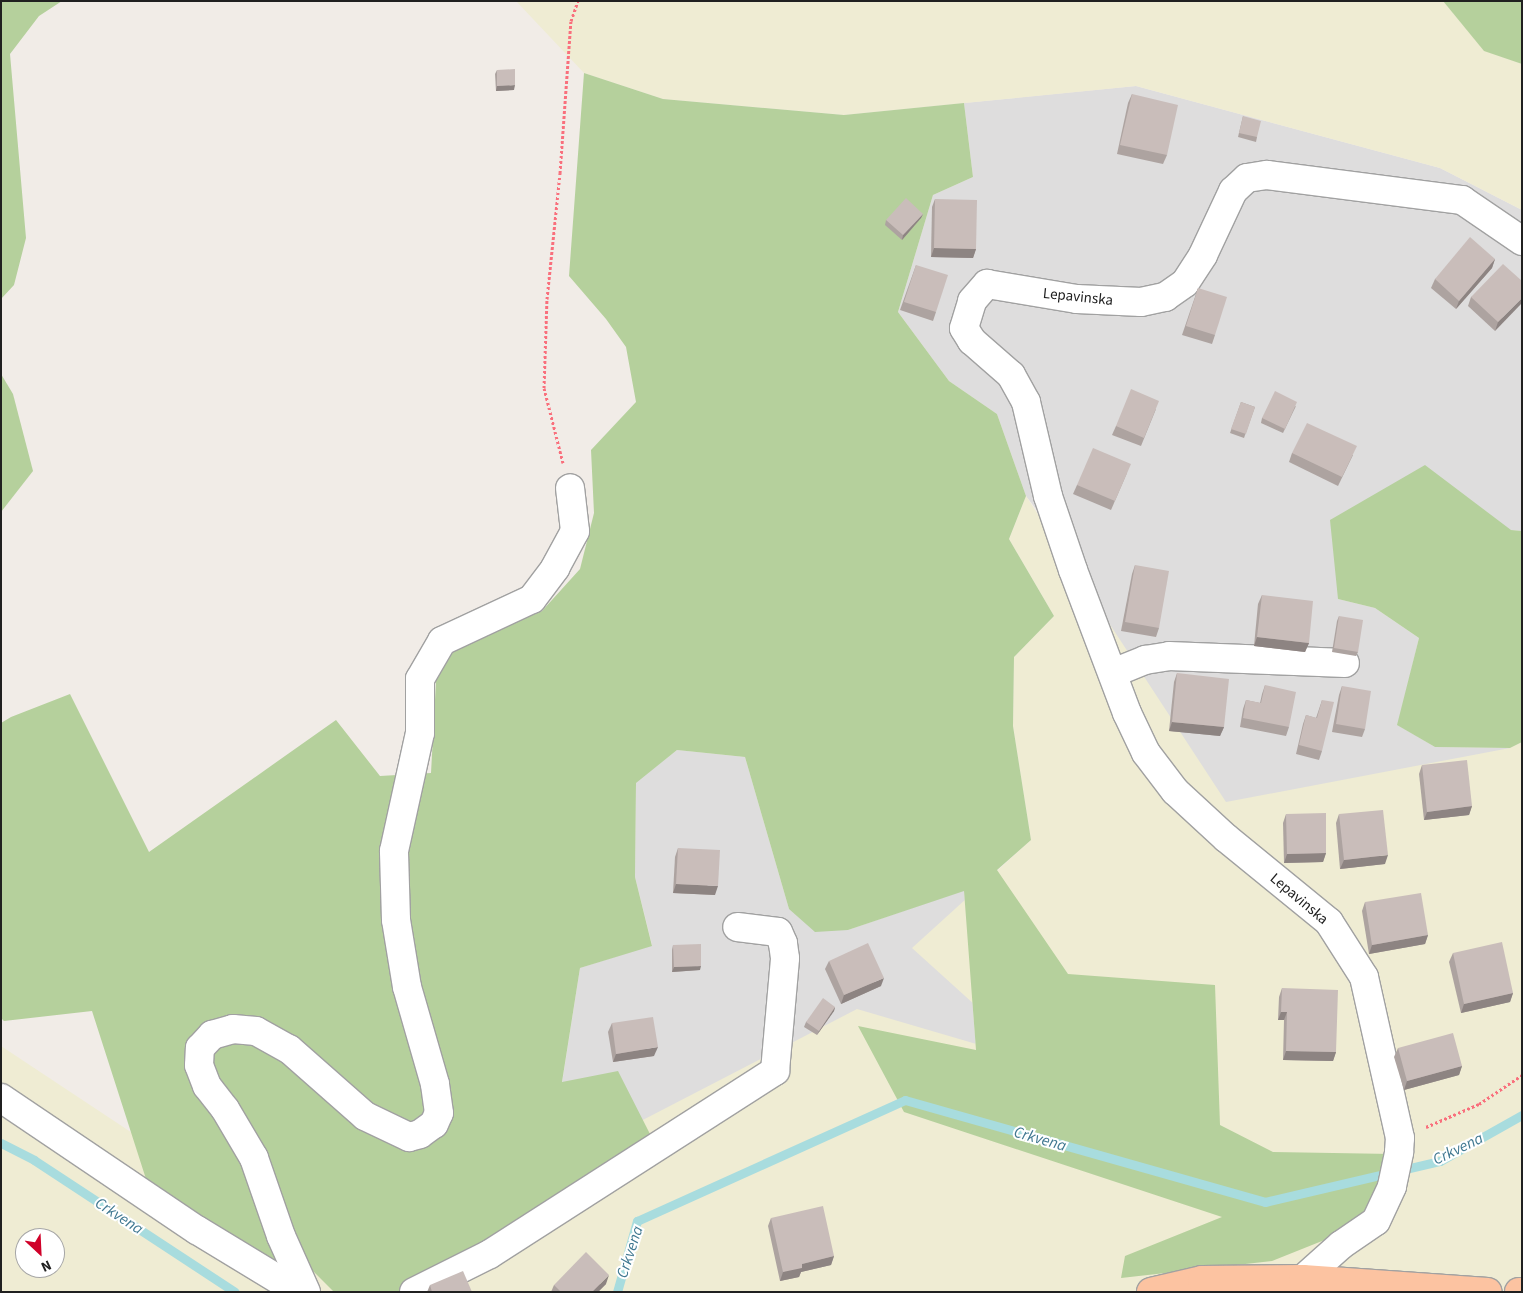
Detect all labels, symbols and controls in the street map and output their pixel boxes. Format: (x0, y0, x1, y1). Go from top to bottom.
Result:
street label: Lepavinska (1042, 284, 1114, 310)
street label: Lepavinska (1266, 870, 1332, 928)
water label: Crkvena (1012, 1122, 1068, 1156)
water label: Crkvena (1430, 1129, 1486, 1169)
water label: Crkvena (91, 1193, 147, 1239)
water label: Crkvena (613, 1224, 647, 1280)
north arrow (15, 1228, 65, 1278)
text: N (37, 1255, 54, 1277)

